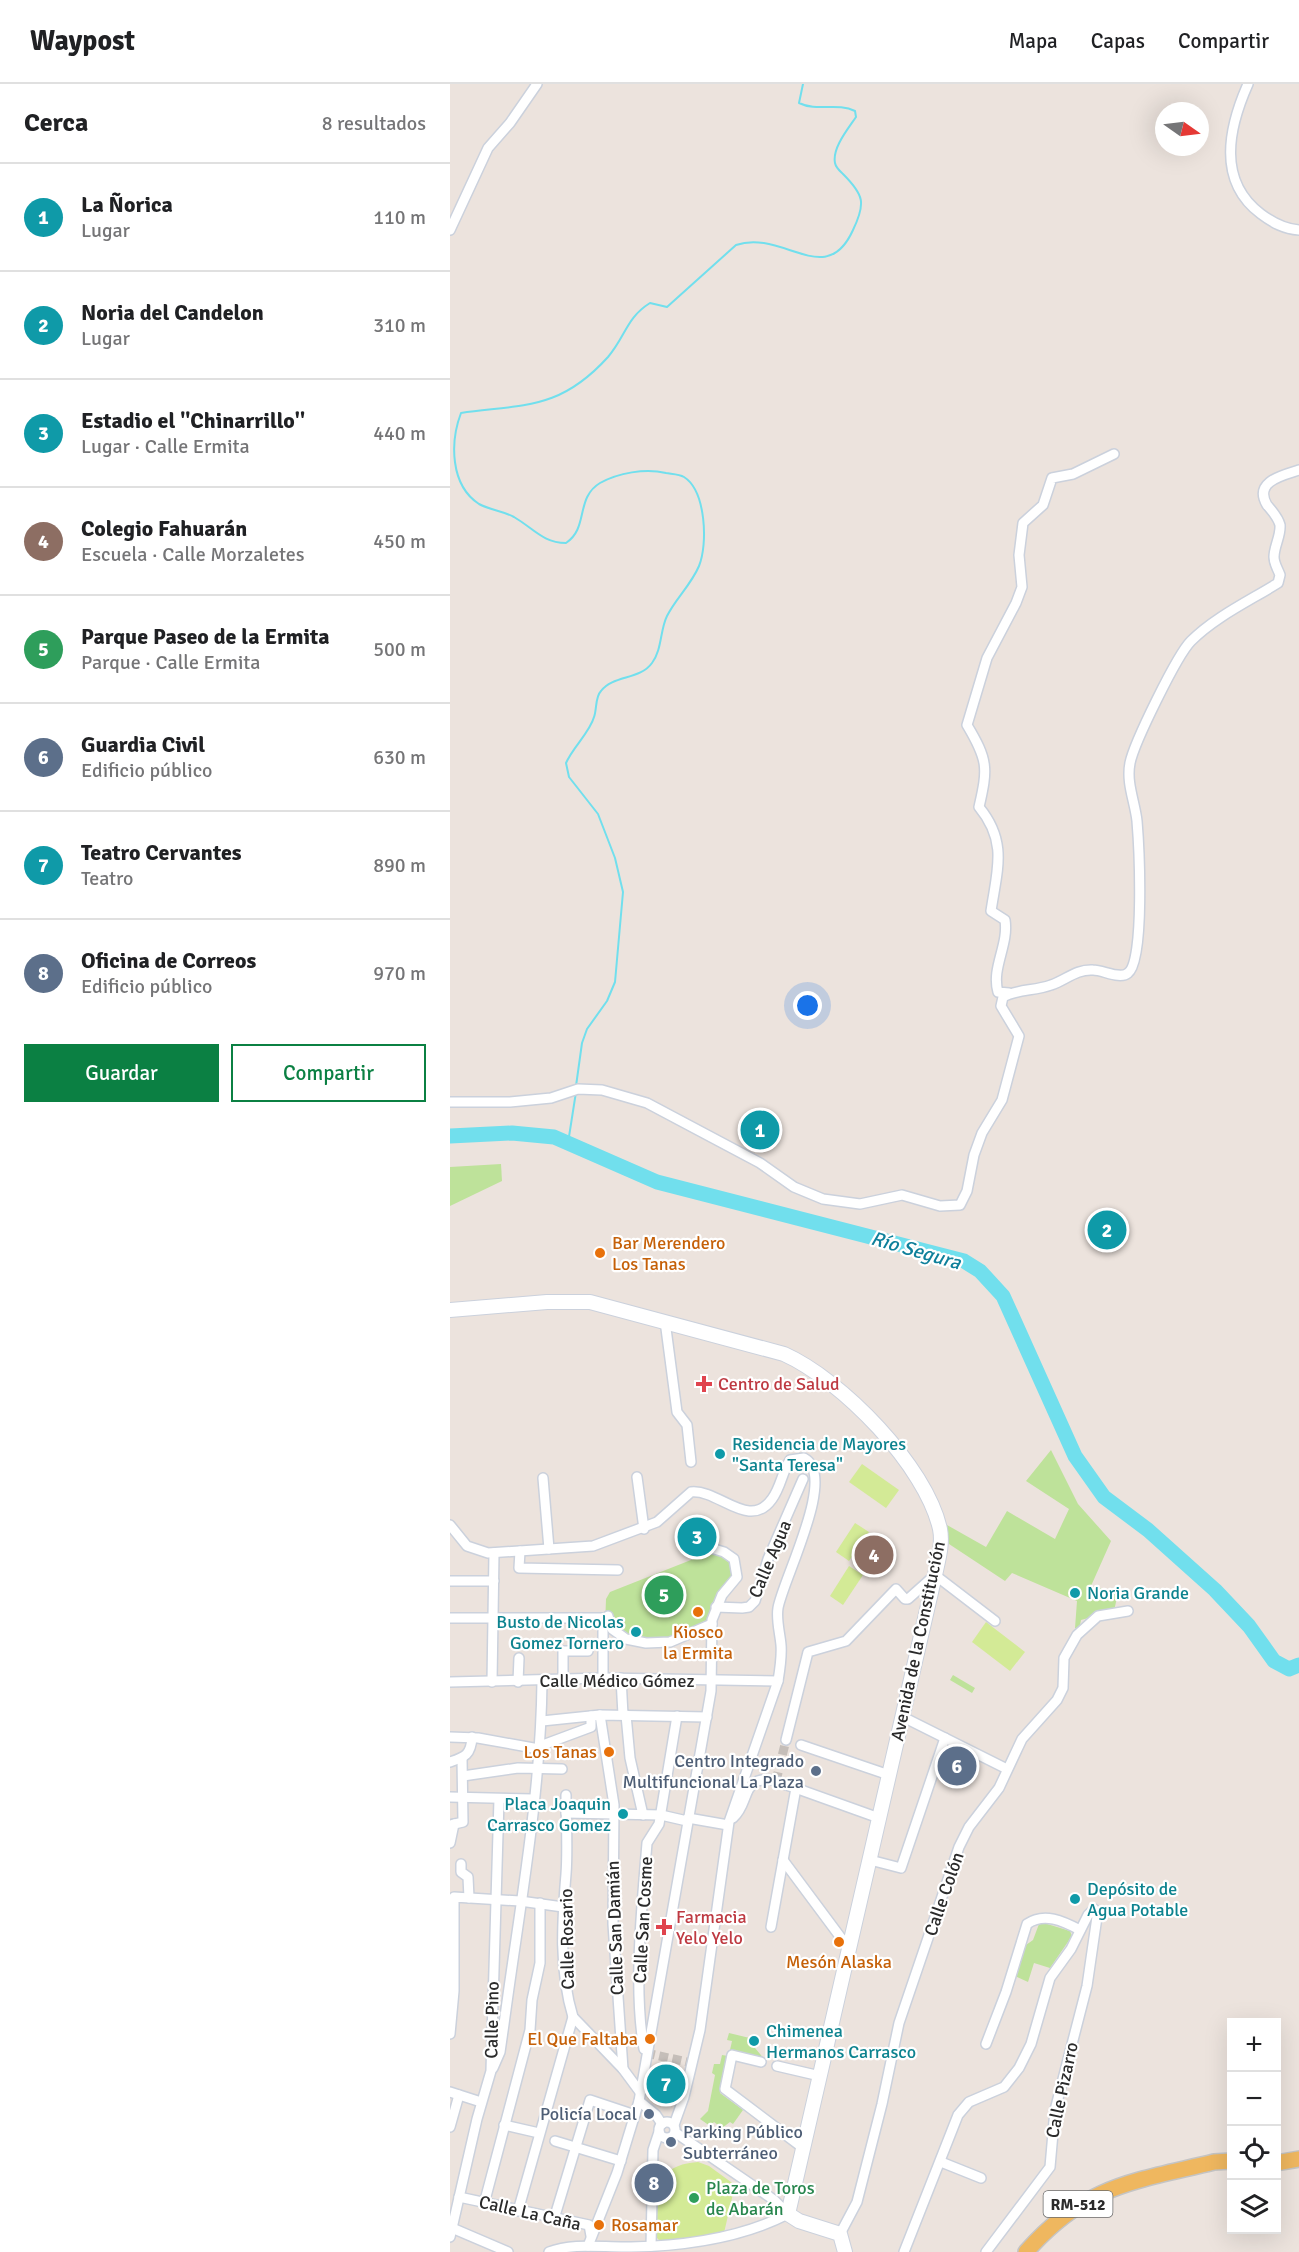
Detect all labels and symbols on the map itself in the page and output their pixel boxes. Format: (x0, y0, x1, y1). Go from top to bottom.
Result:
north arrow (1155, 102, 1209, 156)
your location (793, 991, 822, 1020)
pin: 1 (740, 1108, 780, 1152)
pin: 2 (1088, 1208, 1126, 1252)
water label: Río Segura (868, 1226, 964, 1275)
place label: Bar Merendero Los Tanas (612, 1232, 725, 1275)
marker: Bar Merendero Los Tanas (593, 1246, 607, 1260)
place label: Centro de Salud (718, 1373, 840, 1395)
marker: Centro de Salud (695, 1375, 713, 1393)
place label: Residencia de Mayores "Santa Teresa" (732, 1433, 906, 1476)
marker: Residencia de Mayores "Santa Teresa" (713, 1447, 727, 1461)
pin: 3 (678, 1514, 716, 1560)
street label: Calle Agua (744, 1517, 796, 1601)
pin: 4 (854, 1532, 894, 1578)
street label: Avenida de la Constitución (886, 1539, 950, 1743)
pin: 5 (644, 1572, 684, 1618)
place label: Noria Grande (1087, 1582, 1189, 1604)
marker: Noria Grande (1068, 1586, 1082, 1600)
marker: Kiosco la Ermita (691, 1605, 705, 1619)
place label: Busto de Nicolas Gomez Tornero (496, 1611, 624, 1654)
place label: Kiosco la Ermita (663, 1621, 733, 1664)
marker: Busto de Nicolas Gomez Tornero (629, 1625, 643, 1639)
street label: Calle Médico Gómez (540, 1670, 694, 1692)
place label: Los Tanas (523, 1741, 597, 1763)
pin: 6 (938, 1744, 976, 1788)
marker: Los Tanas (602, 1745, 616, 1759)
place label: Centro Integrado Multifuncional La Plaza (622, 1750, 804, 1793)
marker: Centro Integrado Multifuncional La Plaza (809, 1764, 823, 1778)
place label: Placa Joaquin Carrasco Gomez (487, 1793, 611, 1836)
marker: Placa Joaquin Carrasco Gomez (616, 1807, 630, 1821)
street label: Calle Colón (919, 1849, 969, 1939)
street label: Calle San Cosme (629, 1856, 657, 1984)
street label: Calle San Damián (602, 1860, 628, 1996)
place label: Depósito de Agua Potable (1087, 1878, 1188, 1921)
street label: Calle Rosario (555, 1888, 579, 1990)
marker: Depósito de Agua Potable (1068, 1892, 1082, 1906)
place label: Farmacia Yelo Yelo (676, 1906, 747, 1949)
marker: Farmacia Yelo Yelo (657, 1920, 671, 1934)
marker: Mesón Alaska (832, 1935, 846, 1949)
place label: Mesón Alaska (786, 1951, 892, 1973)
street label: Calle Pino (480, 1981, 504, 2059)
place label: Chimenea Hermanos Carrasco (766, 2020, 916, 2063)
place label: El Que Faltaba (527, 2028, 638, 2050)
marker: El Que Faltaba (643, 2032, 657, 2046)
marker: Chimenea Hermanos Carrasco (747, 2034, 761, 2048)
street label: Calle Pizarro (1041, 2040, 1083, 2140)
pin: 7 (646, 2062, 686, 2106)
place label: Policía Local (540, 2103, 637, 2125)
marker: Policía Local (642, 2107, 656, 2121)
place label: Parking Público Subterráneo (683, 2121, 803, 2164)
marker: Parking Público Subterráneo (664, 2135, 678, 2149)
pin: 8 (634, 2160, 674, 2206)
place label: Plaza de Toros de Abarán (706, 2177, 815, 2220)
street label: Calle La Caña (477, 2191, 583, 2235)
marker: Plaza de Toros de Abarán (687, 2191, 701, 2205)
road number: RM-512 (1044, 2191, 1112, 2217)
place label: Rosamar (611, 2214, 678, 2236)
marker: Rosamar (592, 2218, 606, 2232)

